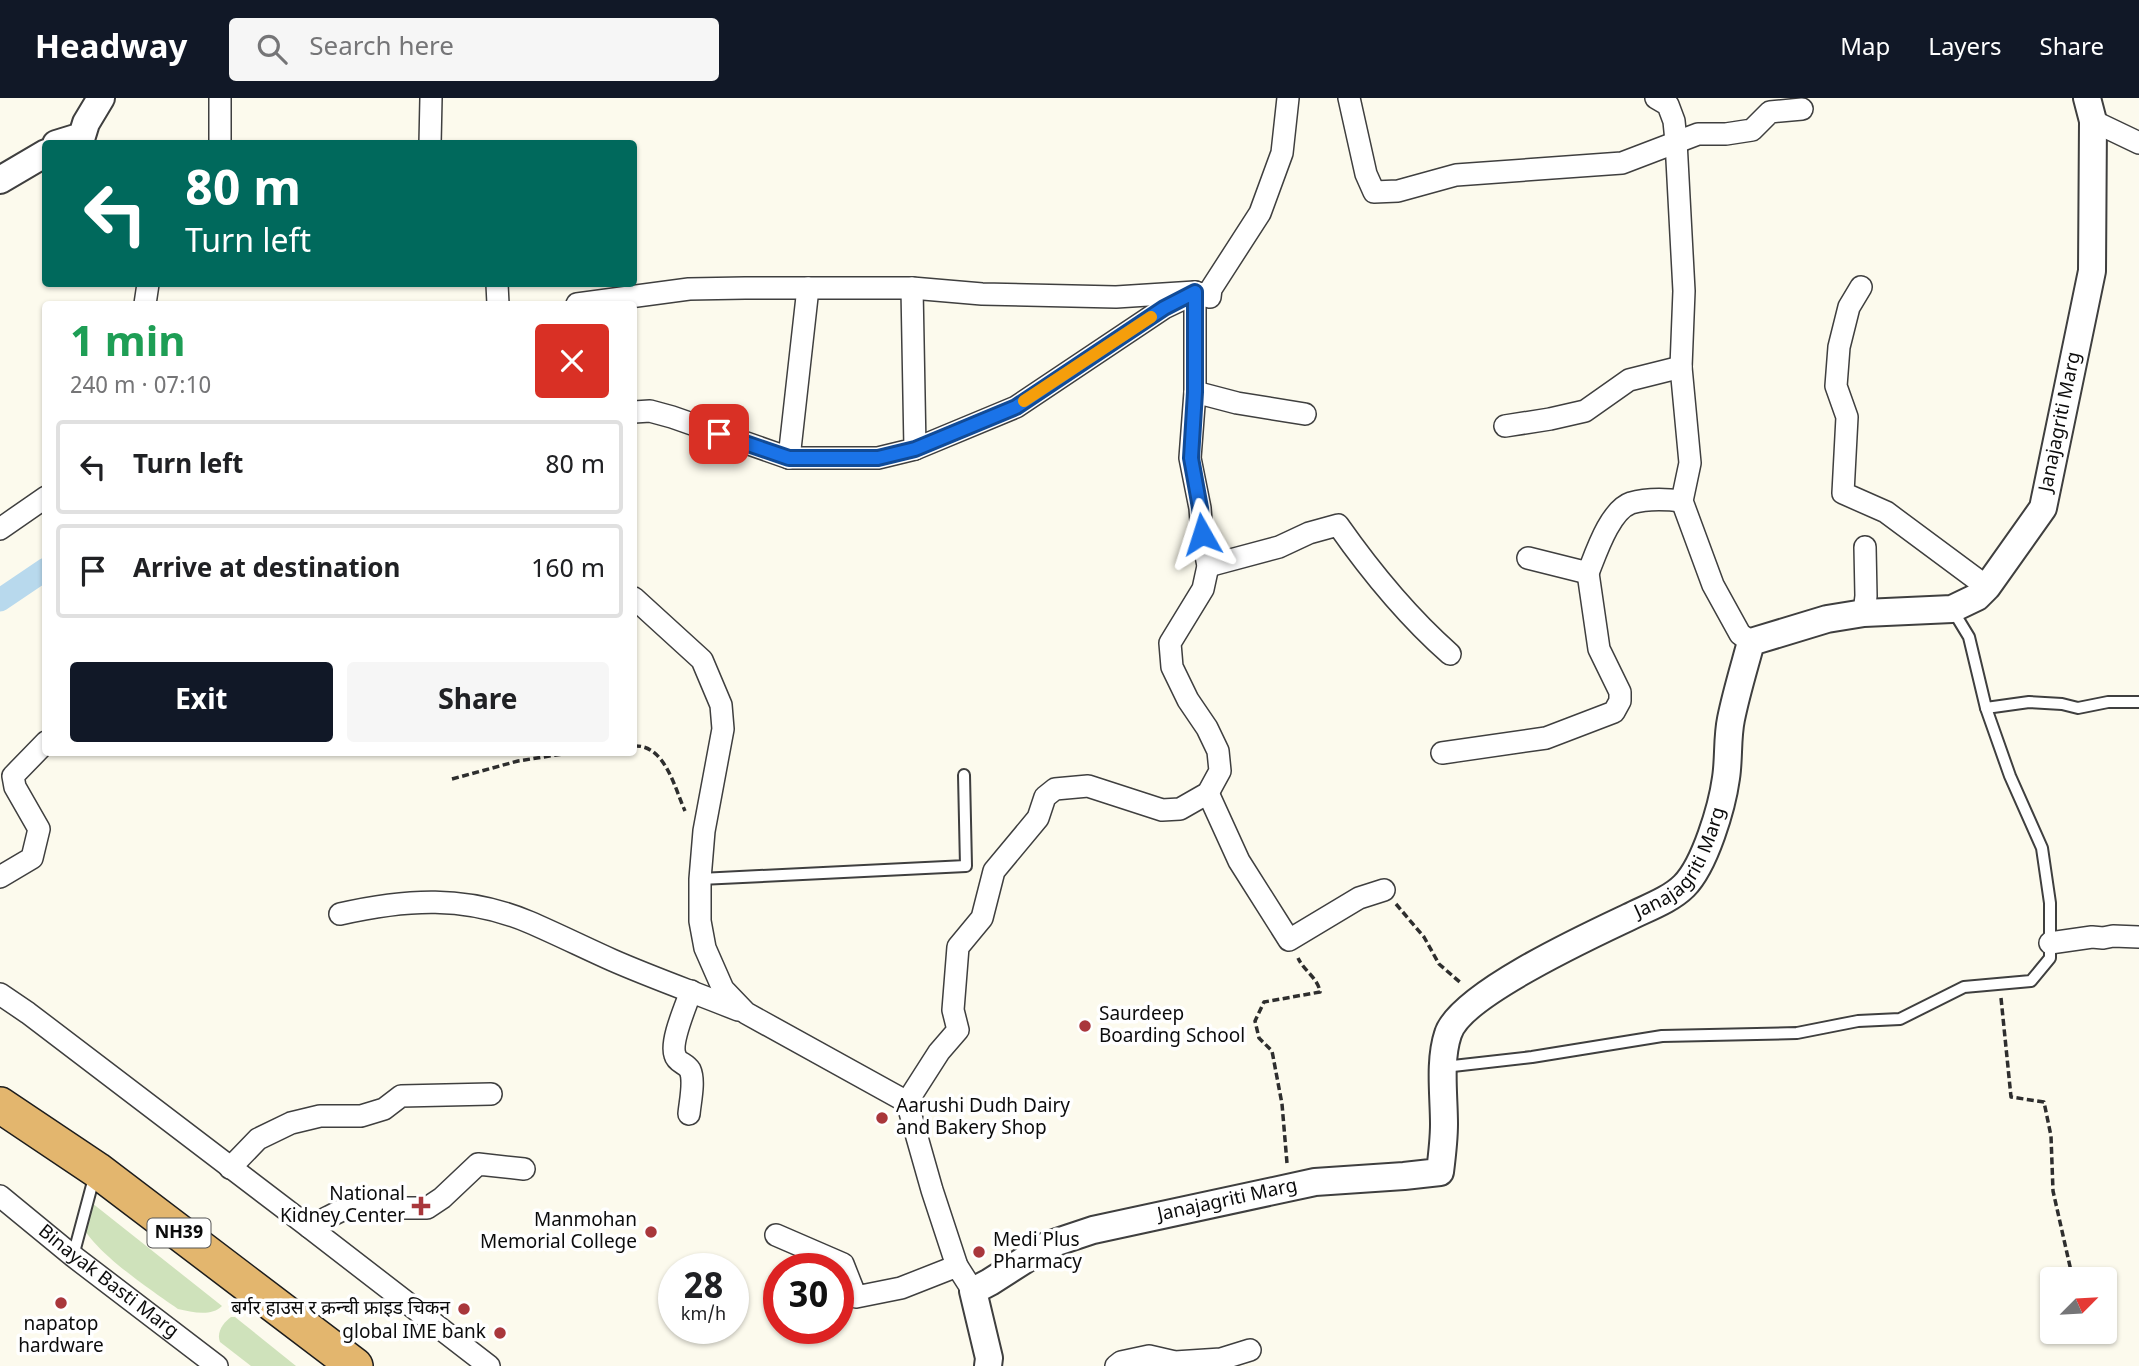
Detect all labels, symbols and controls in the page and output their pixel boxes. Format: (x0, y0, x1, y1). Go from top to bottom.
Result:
search box (229, 18, 719, 81)
text: Headway (35, 28, 187, 71)
icon: search (253, 30, 291, 68)
text: Search here (309, 32, 454, 66)
text: Map (1840, 33, 1890, 65)
text: Layers (1928, 33, 2002, 65)
text: Share (2040, 33, 2104, 65)
text: 80 m (185, 161, 301, 225)
icon: left (70, 168, 161, 259)
text: Turn left (185, 223, 311, 265)
text: 1 min (70, 318, 186, 373)
button: close (535, 324, 609, 398)
street label: Janajagriti Marg (2034, 350, 2087, 496)
text: 240 m · 07:10 (70, 372, 211, 402)
pin (689, 404, 749, 464)
icon: arrive (700, 415, 738, 453)
icon: left (74, 448, 112, 486)
text: Turn left (133, 450, 243, 484)
text: 80 m (545, 450, 605, 484)
position arrow (1165, 497, 1239, 571)
icon: arrive (74, 552, 112, 590)
text: Arrive at destination (133, 554, 401, 588)
text: 160 m (531, 554, 605, 588)
button: Exit (70, 662, 333, 742)
button: Share (347, 662, 609, 742)
street label: Janajagriti Marg (1629, 804, 1732, 926)
place label: Saurdeep Boarding School (1099, 1003, 1245, 1050)
marker: Saurdeep Boarding School (1077, 1018, 1093, 1034)
place label: Aarushi Dudh Dairy and Bakery Shop (896, 1095, 1070, 1142)
marker: Aarushi Dudh Dairy and Bakery Shop (874, 1110, 890, 1126)
street label: Janajagriti Marg (1153, 1174, 1300, 1229)
place label: National Kidney Center (280, 1183, 405, 1230)
marker: National Kidney Center (411, 1196, 431, 1216)
place label: Manmohan Memorial College (480, 1209, 637, 1256)
road number: NH39 (148, 1218, 210, 1248)
street label: Binayak Basti Marg (33, 1220, 183, 1344)
marker: Manmohan Memorial College (643, 1224, 659, 1240)
place label: Medi Plus Pharmacy (993, 1229, 1082, 1276)
marker: Medi Plus Pharmacy (971, 1244, 987, 1260)
speed limit sign: 30 (763, 1253, 854, 1344)
text: 28 (684, 1267, 723, 1312)
north arrow (2040, 1267, 2118, 1344)
map controls (2040, 1267, 2117, 1344)
marker: napatop hardware (53, 1295, 69, 1311)
place label: बर्गर हाउस र क्रन्ची फ्राइड चिकन (231, 1296, 450, 1322)
marker: बर्गर हाउस र क्रन्ची फ्राइड चिकन (456, 1301, 472, 1317)
text: km/h (681, 1304, 726, 1327)
place label: napatop hardware (18, 1313, 104, 1360)
place label: global IME bank (342, 1321, 486, 1346)
marker: global IME bank (492, 1325, 508, 1341)

